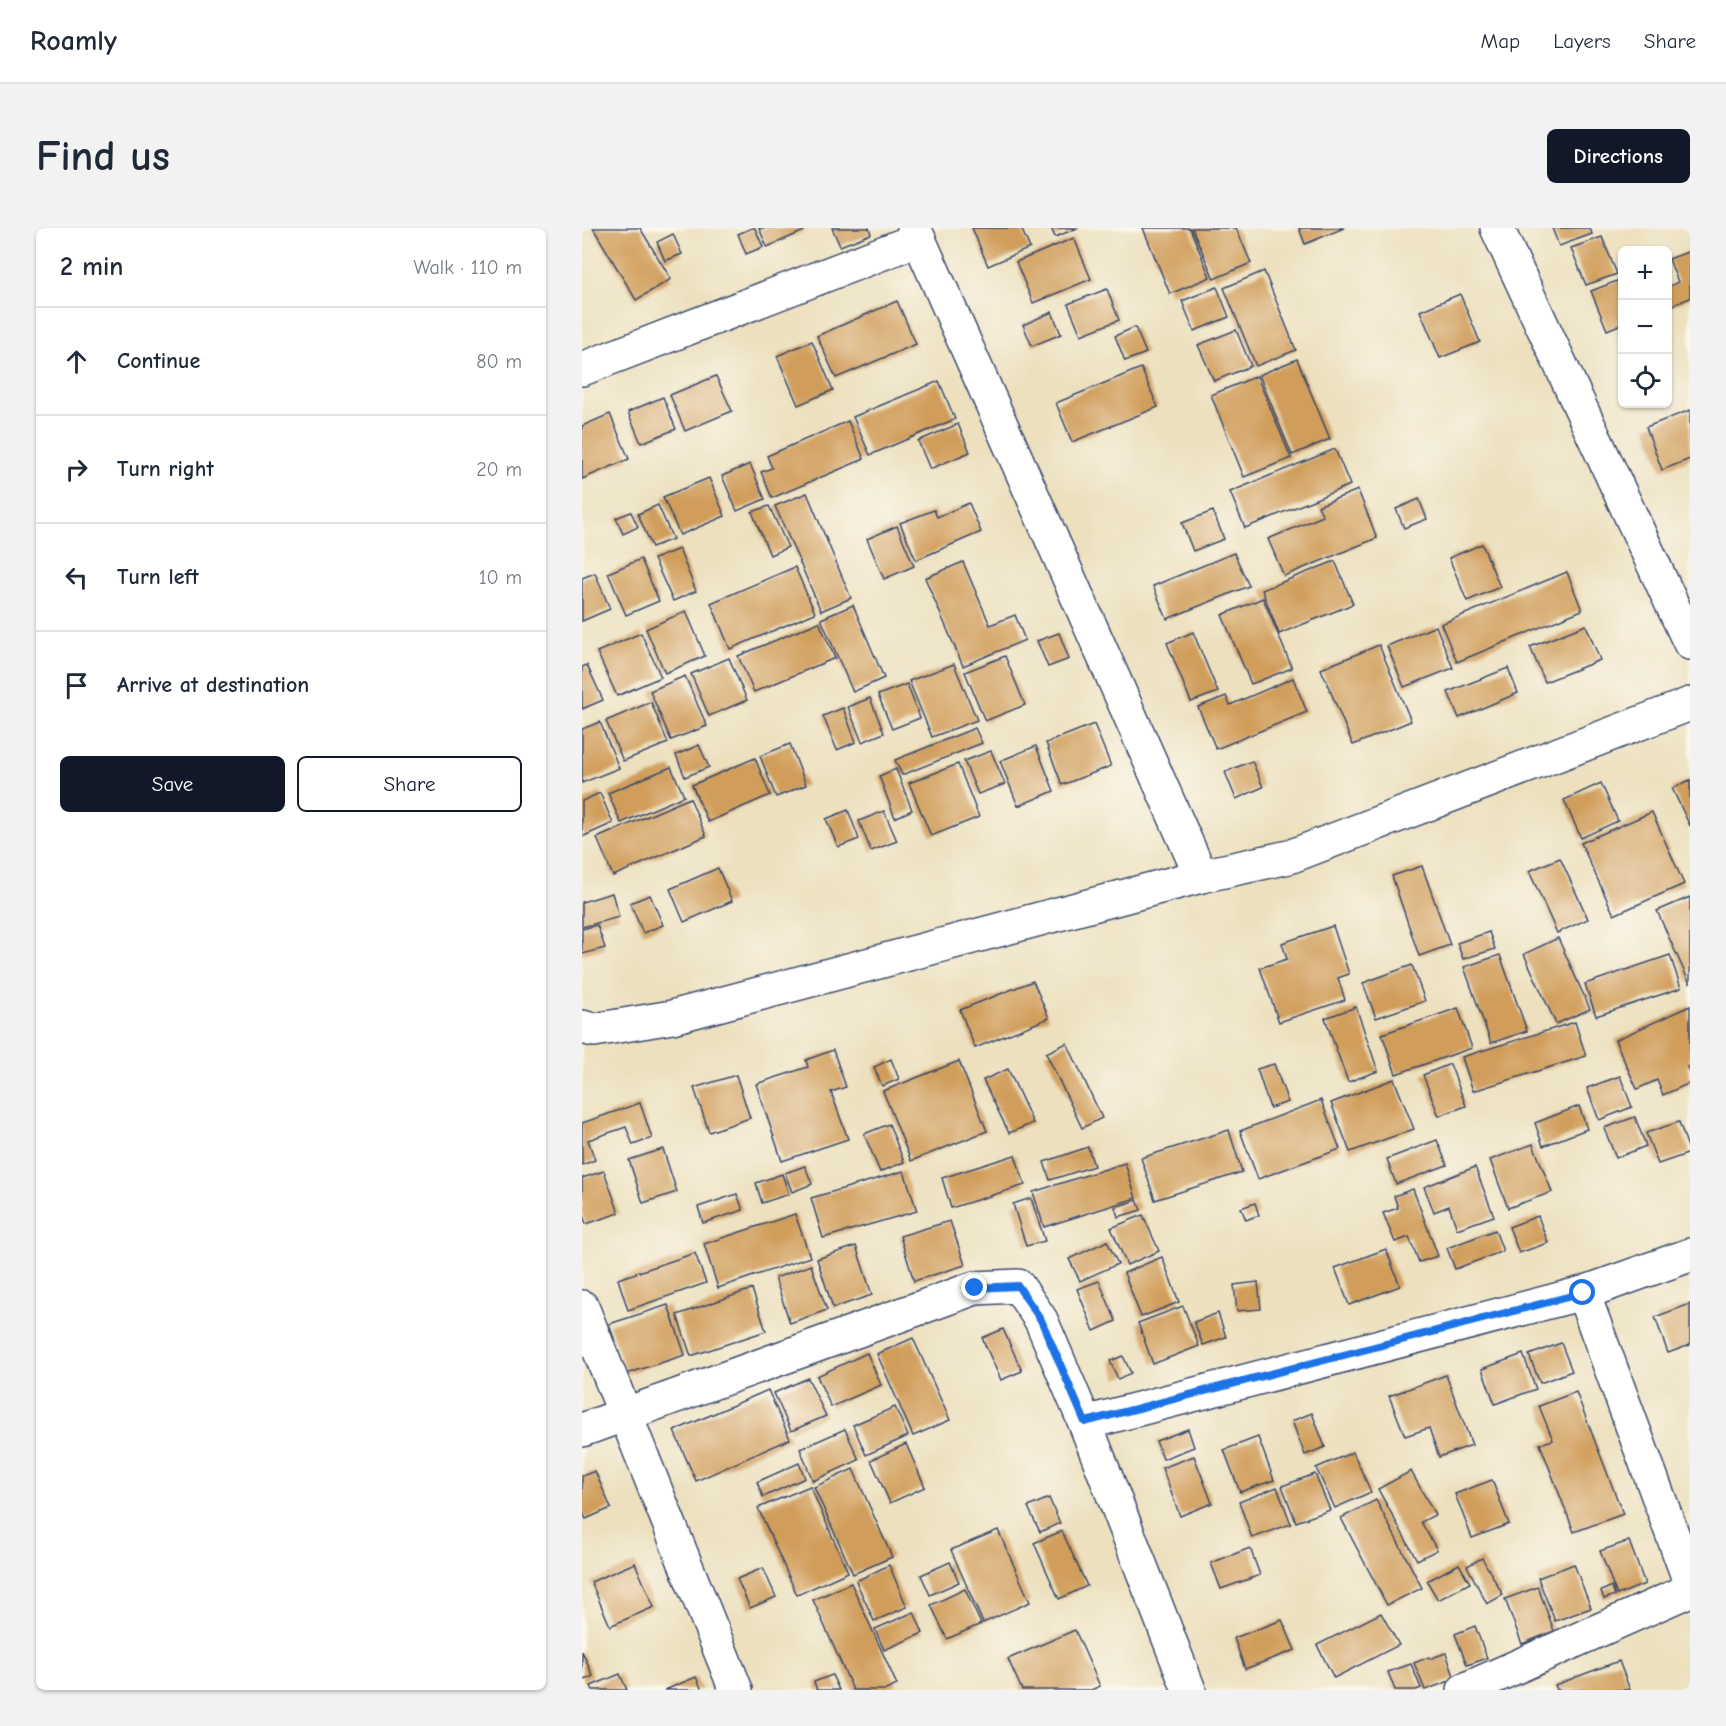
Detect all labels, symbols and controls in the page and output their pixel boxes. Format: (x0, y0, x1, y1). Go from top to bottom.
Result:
text: Roamly (30, 25, 117, 57)
text: Map (1481, 29, 1520, 53)
text: Layers (1553, 29, 1611, 53)
text: Share (1644, 29, 1696, 53)
button: Directions (1547, 129, 1690, 183)
text: Find us (36, 132, 170, 181)
map controls (1618, 246, 1672, 408)
button: + (1618, 246, 1672, 300)
text: 2 min (60, 252, 123, 282)
text: Walk · 110 m (414, 256, 522, 279)
button: − (1618, 300, 1672, 354)
icon: ahead (60, 345, 93, 378)
text: Continue (117, 348, 200, 374)
text: 80 m (476, 350, 522, 373)
button: locate (1618, 354, 1672, 408)
icon: right (60, 453, 93, 486)
text: Turn right (117, 456, 214, 482)
text: 20 m (476, 458, 522, 481)
icon: left (60, 561, 93, 594)
text: Turn left (117, 564, 199, 590)
text: 10 m (479, 566, 522, 589)
icon: arrive (60, 669, 93, 702)
text: Arrive at destination (117, 672, 309, 698)
button: Save (60, 756, 285, 812)
button: Share (297, 756, 522, 812)
route end (961, 1274, 987, 1300)
route start (1569, 1279, 1595, 1305)

